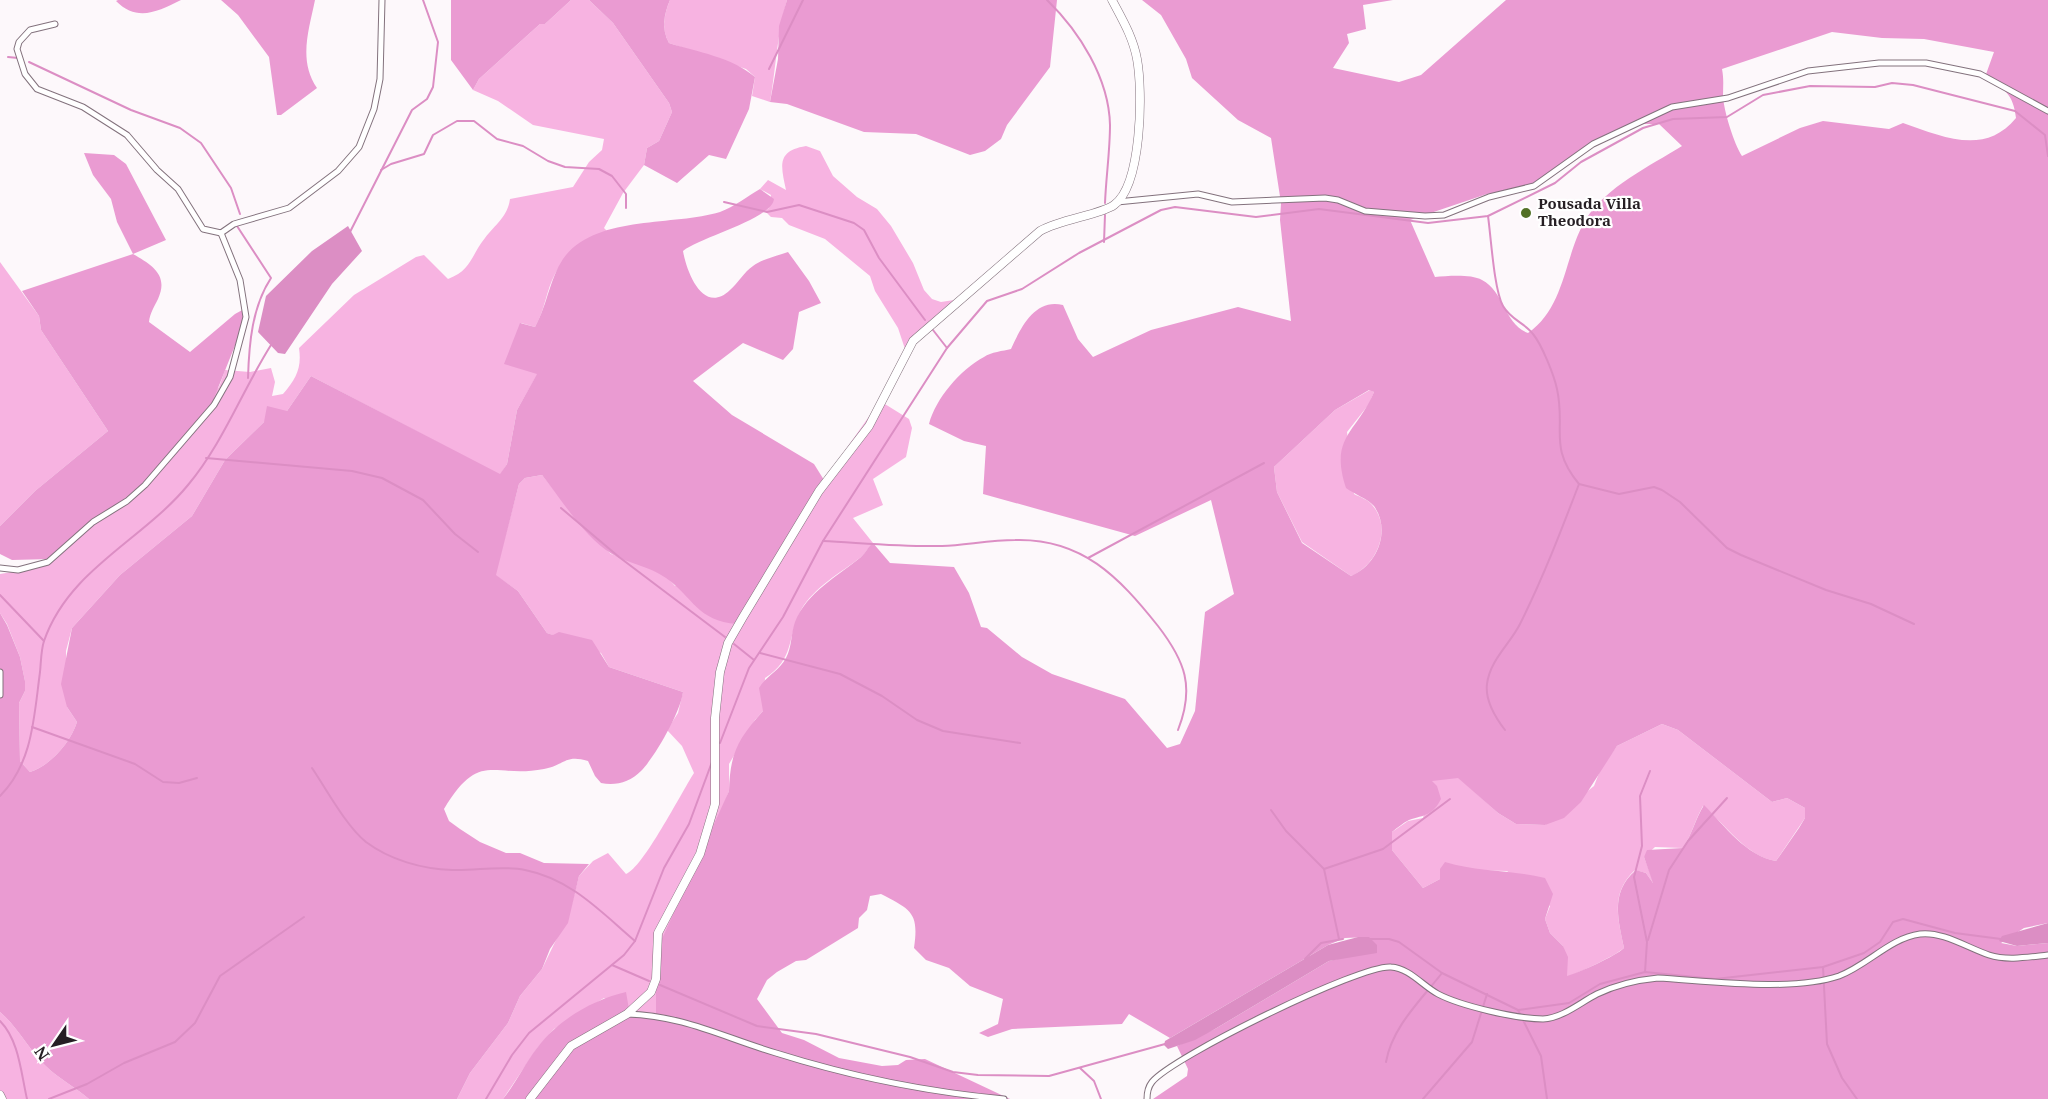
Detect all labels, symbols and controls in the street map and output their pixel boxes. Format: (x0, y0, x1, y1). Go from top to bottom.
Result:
place label: Pousada Villa Theodora (1538, 193, 1641, 230)
marker: Pousada Villa Theodora (1519, 206, 1533, 220)
north arrow (24, 1015, 84, 1075)
text: N (29, 1042, 54, 1065)

